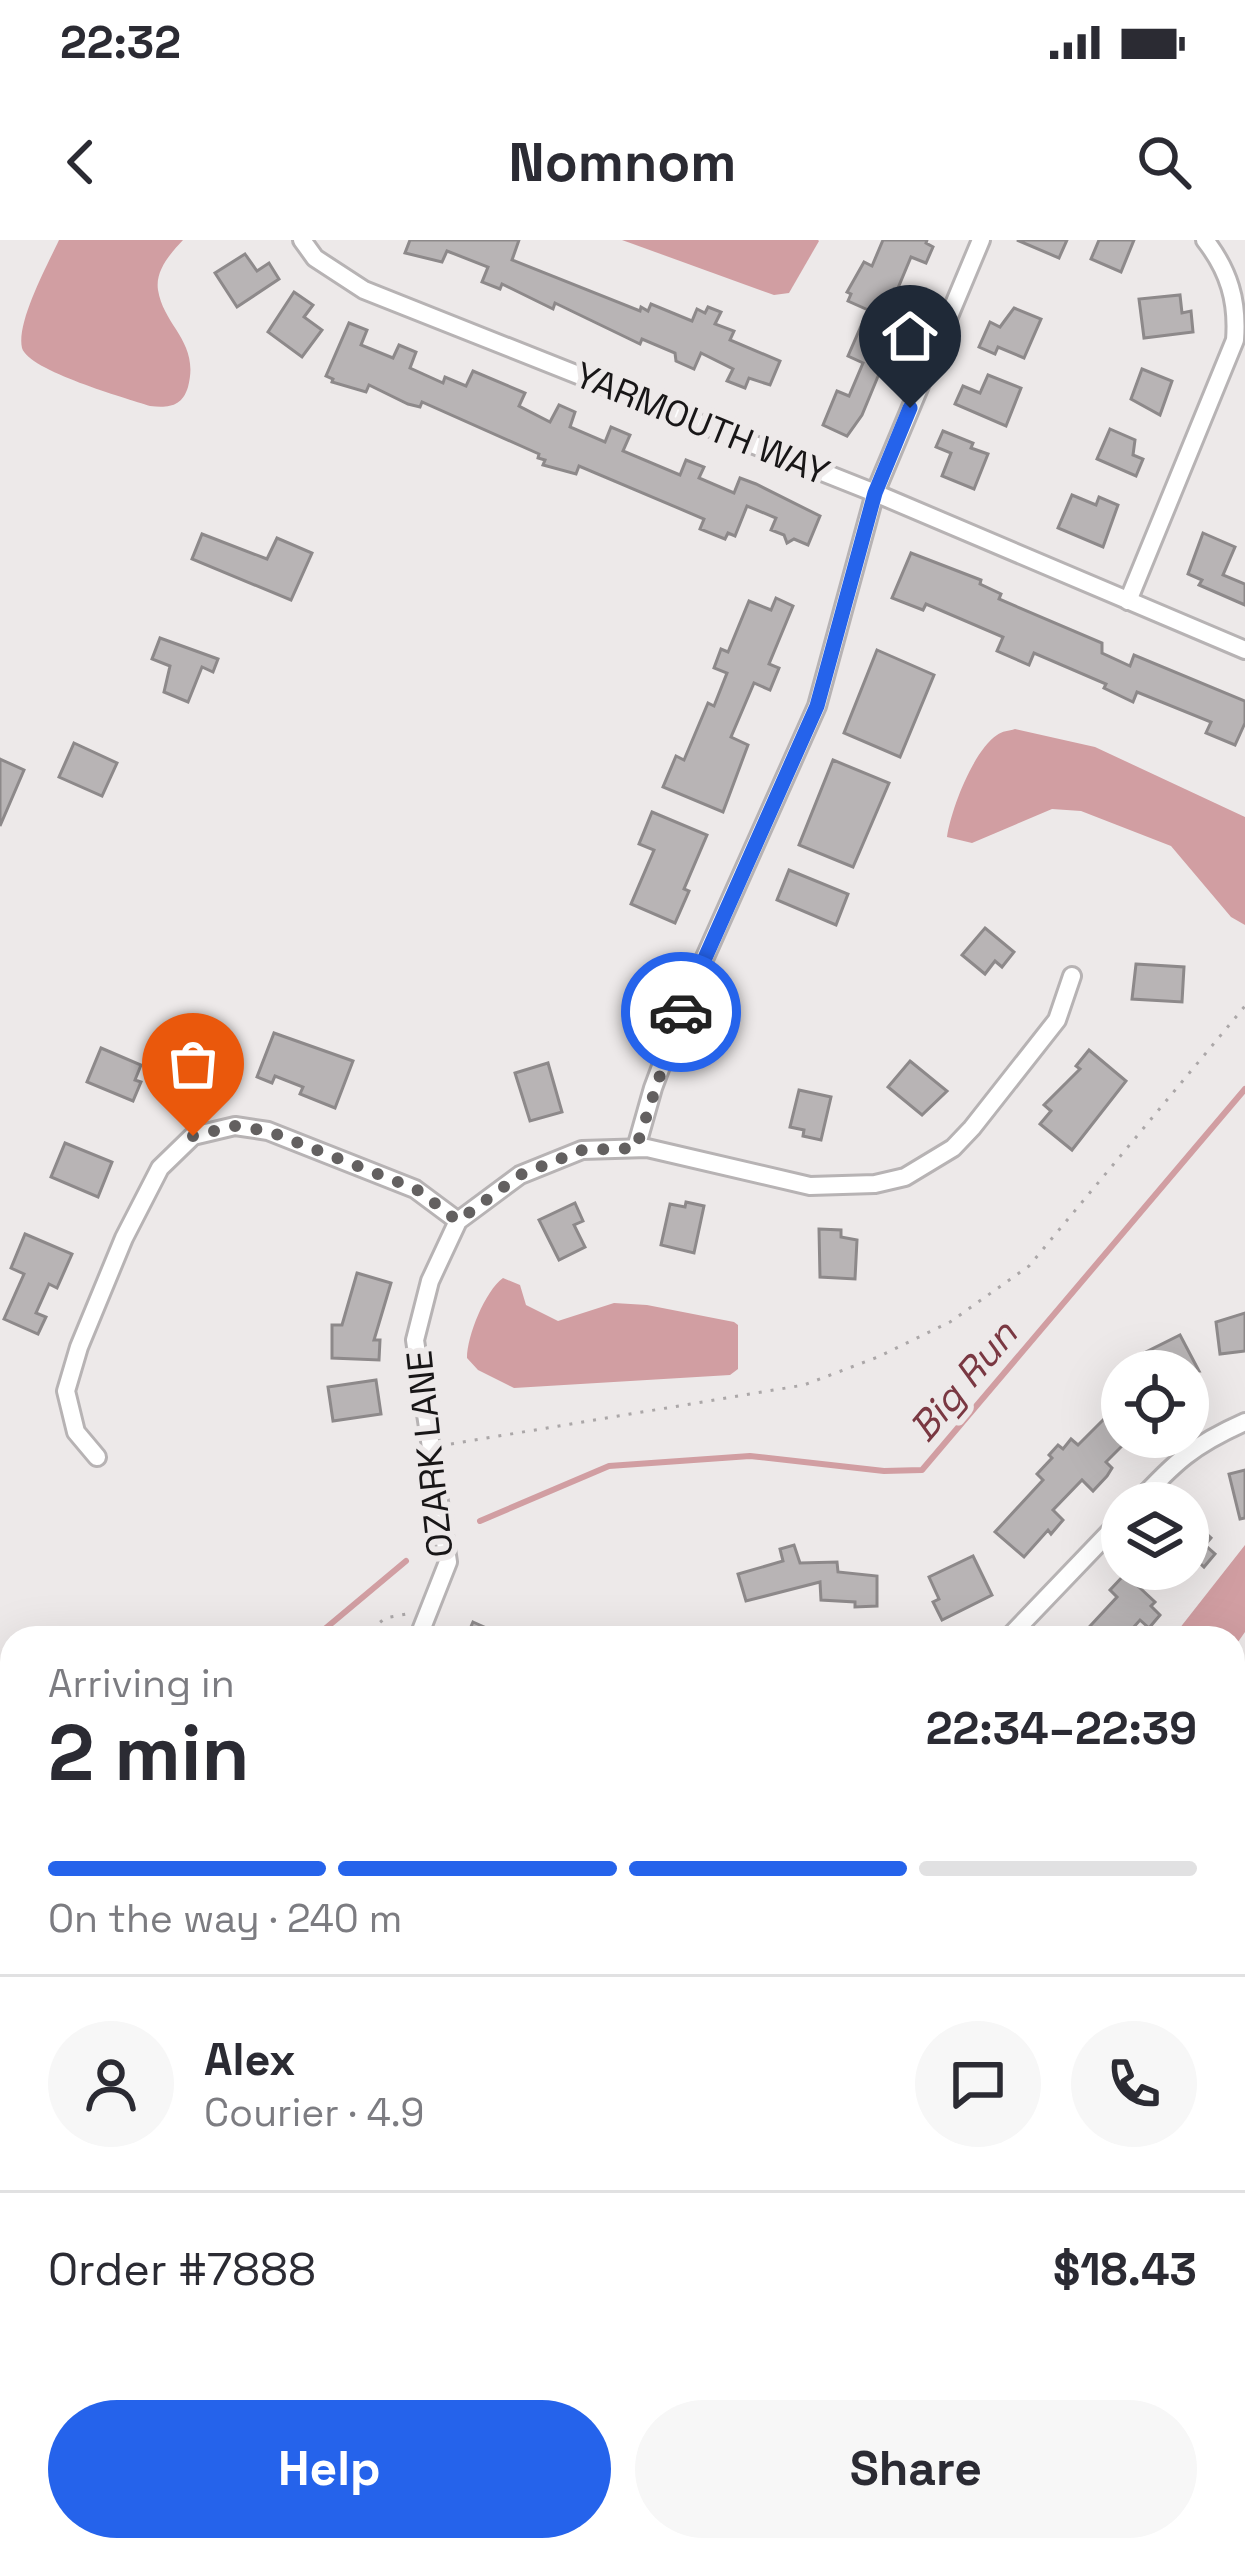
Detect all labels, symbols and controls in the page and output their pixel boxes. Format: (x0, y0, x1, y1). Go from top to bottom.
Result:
text: 22:32 (60, 14, 181, 71)
text: Nomnom (509, 128, 736, 197)
icon: back (48, 129, 114, 195)
icon: search (1131, 129, 1197, 195)
pin (859, 285, 961, 408)
icon: home (877, 303, 943, 369)
street label: YARMOUTH WAY (568, 352, 836, 496)
courier (621, 952, 741, 1072)
icon: car (648, 979, 714, 1045)
pin (142, 1013, 244, 1136)
icon: bag (160, 1031, 226, 1097)
water label: Big Run (898, 1310, 1028, 1451)
street label: OZARK LANE (396, 1348, 464, 1560)
map controls (1101, 1350, 1209, 1590)
button: locate (1101, 1350, 1209, 1458)
button: layers (1101, 1482, 1209, 1590)
text: Arriving in (48, 1659, 235, 1708)
text: 22:34–22:39 (926, 1700, 1197, 1757)
text: 2 min (48, 1703, 250, 1803)
text: On the way · 240 m (48, 1894, 402, 1943)
button: person (48, 2021, 174, 2147)
button: chat (915, 2021, 1041, 2147)
button: phone (1071, 2021, 1197, 2147)
text: Alex (204, 2031, 296, 2088)
text: Courier · 4.9 (204, 2088, 424, 2137)
text: Order #7888 (48, 2241, 316, 2298)
text: $18.43 (1053, 2241, 1197, 2298)
button: Help (48, 2400, 611, 2538)
button: Share (635, 2400, 1197, 2538)

